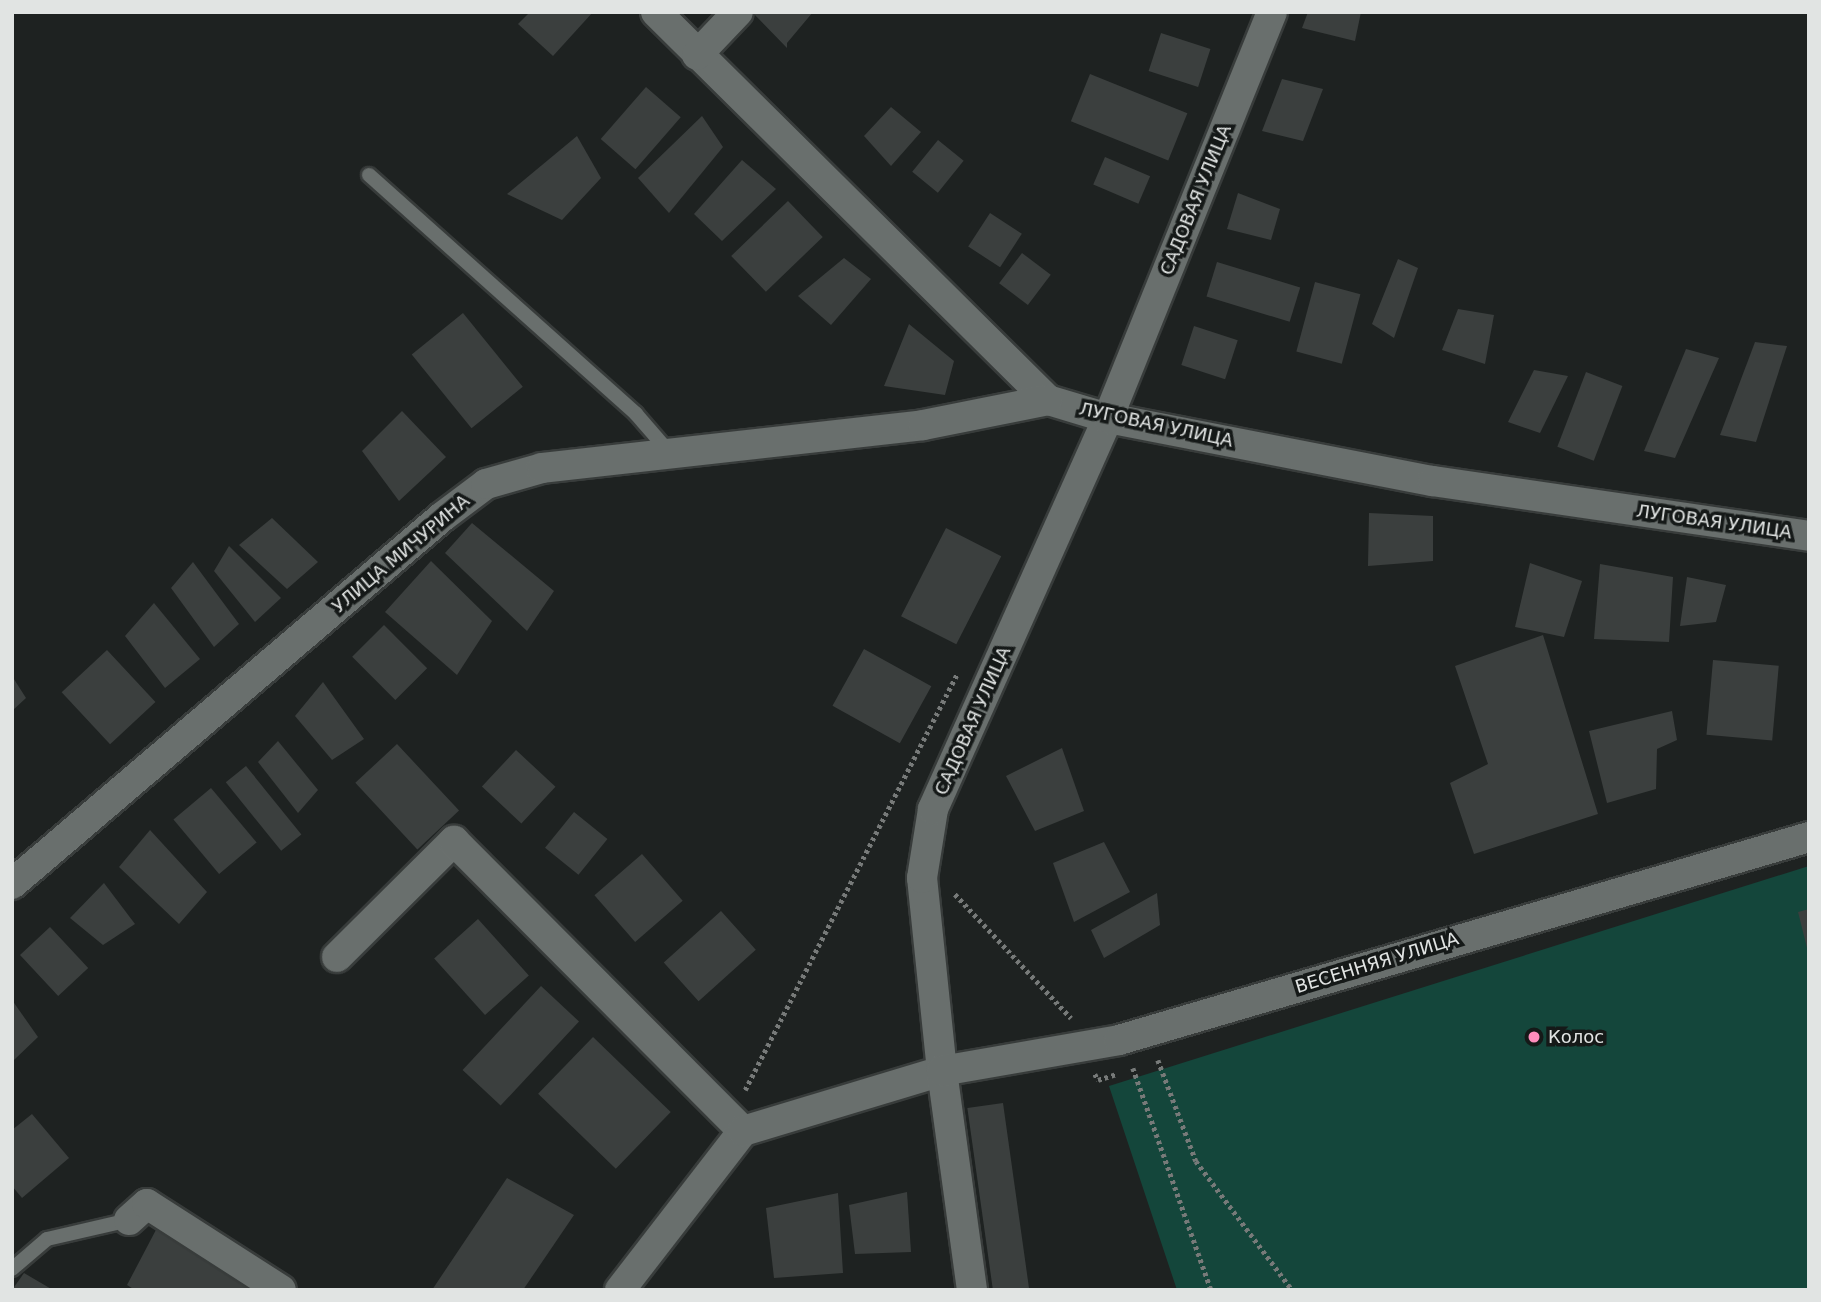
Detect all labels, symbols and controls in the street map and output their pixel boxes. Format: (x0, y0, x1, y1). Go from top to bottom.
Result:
street label: САДОВАЯ УЛИЦА (1156, 122, 1236, 278)
street label: ЛУГОВАЯ УЛИЦА (1077, 398, 1235, 452)
street label: УЛИЦА МИЧУРИНА (328, 490, 474, 618)
street label: ЛУГОВАЯ УЛИЦА (1635, 500, 1793, 544)
street label: САДОВАЯ УЛИЦА (931, 643, 1015, 799)
street label: ВЕСЕННЯЯ УЛИЦА (1293, 928, 1461, 998)
place label: Колос (1548, 1026, 1604, 1048)
marker: Колос (1526, 1029, 1542, 1045)

